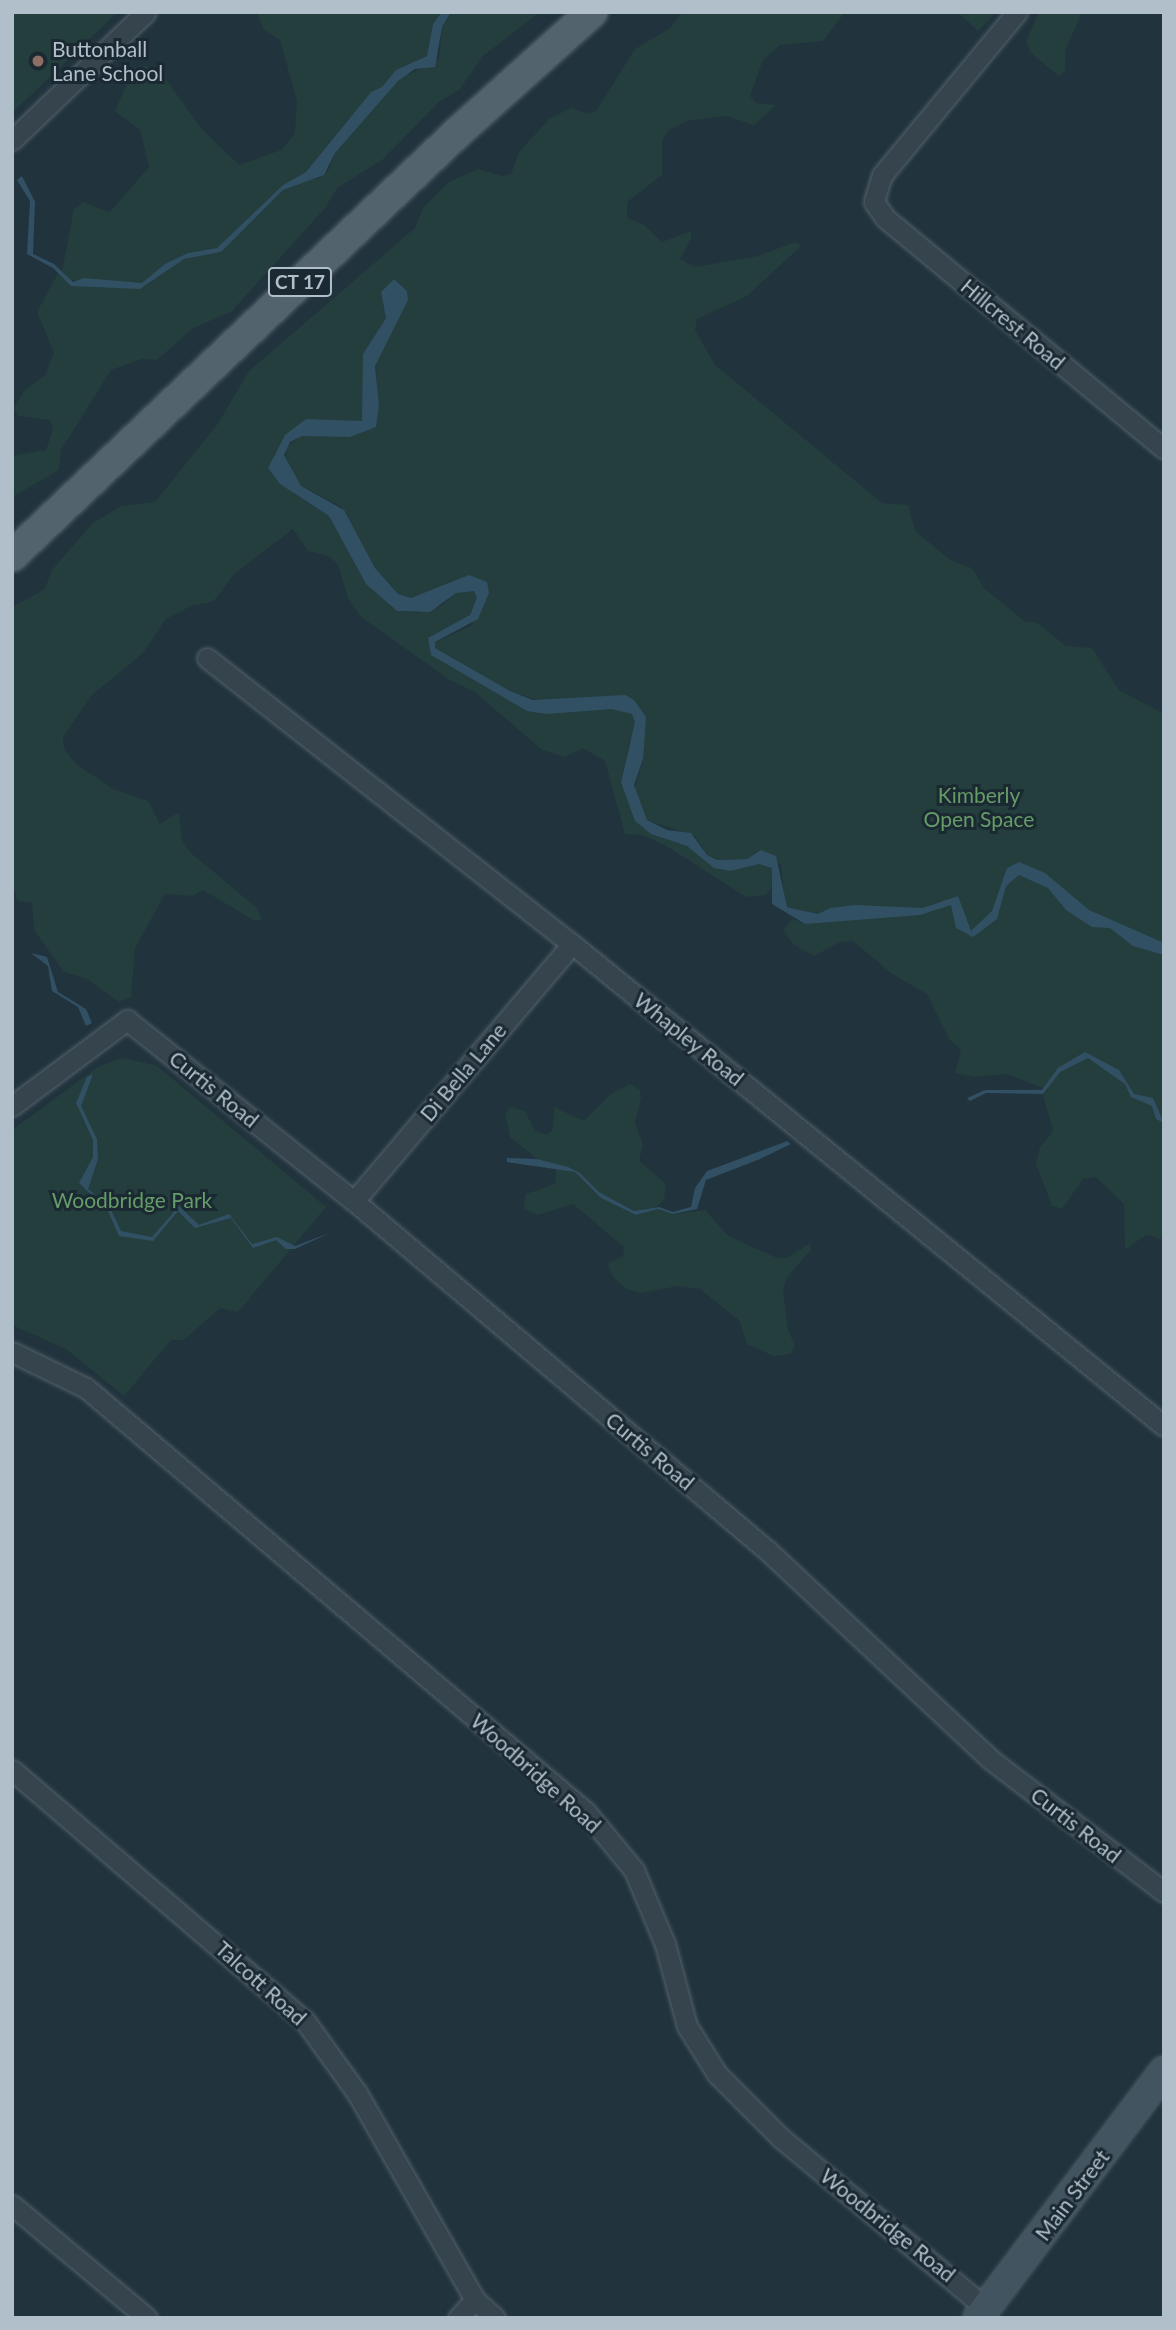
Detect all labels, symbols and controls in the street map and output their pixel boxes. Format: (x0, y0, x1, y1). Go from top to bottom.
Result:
place label: Buttonball Lane School (52, 36, 163, 86)
marker: Buttonball Lane School (30, 53, 46, 69)
road number: CT 17 (267, 266, 333, 298)
street label: Hillcrest Road (956, 273, 1070, 375)
park label: Kimberly Open Space (924, 782, 1034, 832)
street label: Whapley Road (629, 987, 749, 1091)
street label: Di Bella Lane (415, 1018, 511, 1126)
street label: Curtis Road (164, 1045, 264, 1133)
park label: Woodbridge Park (52, 1187, 212, 1213)
street label: Curtis Road (601, 1407, 699, 1495)
street label: Woodbridge Road (466, 1708, 606, 1838)
street label: Curtis Road (1026, 1782, 1126, 1868)
street label: Talcott Road (210, 1936, 312, 2030)
street label: Main Street (1030, 2145, 1114, 2245)
street label: Woodbridge Road (816, 2163, 960, 2287)

